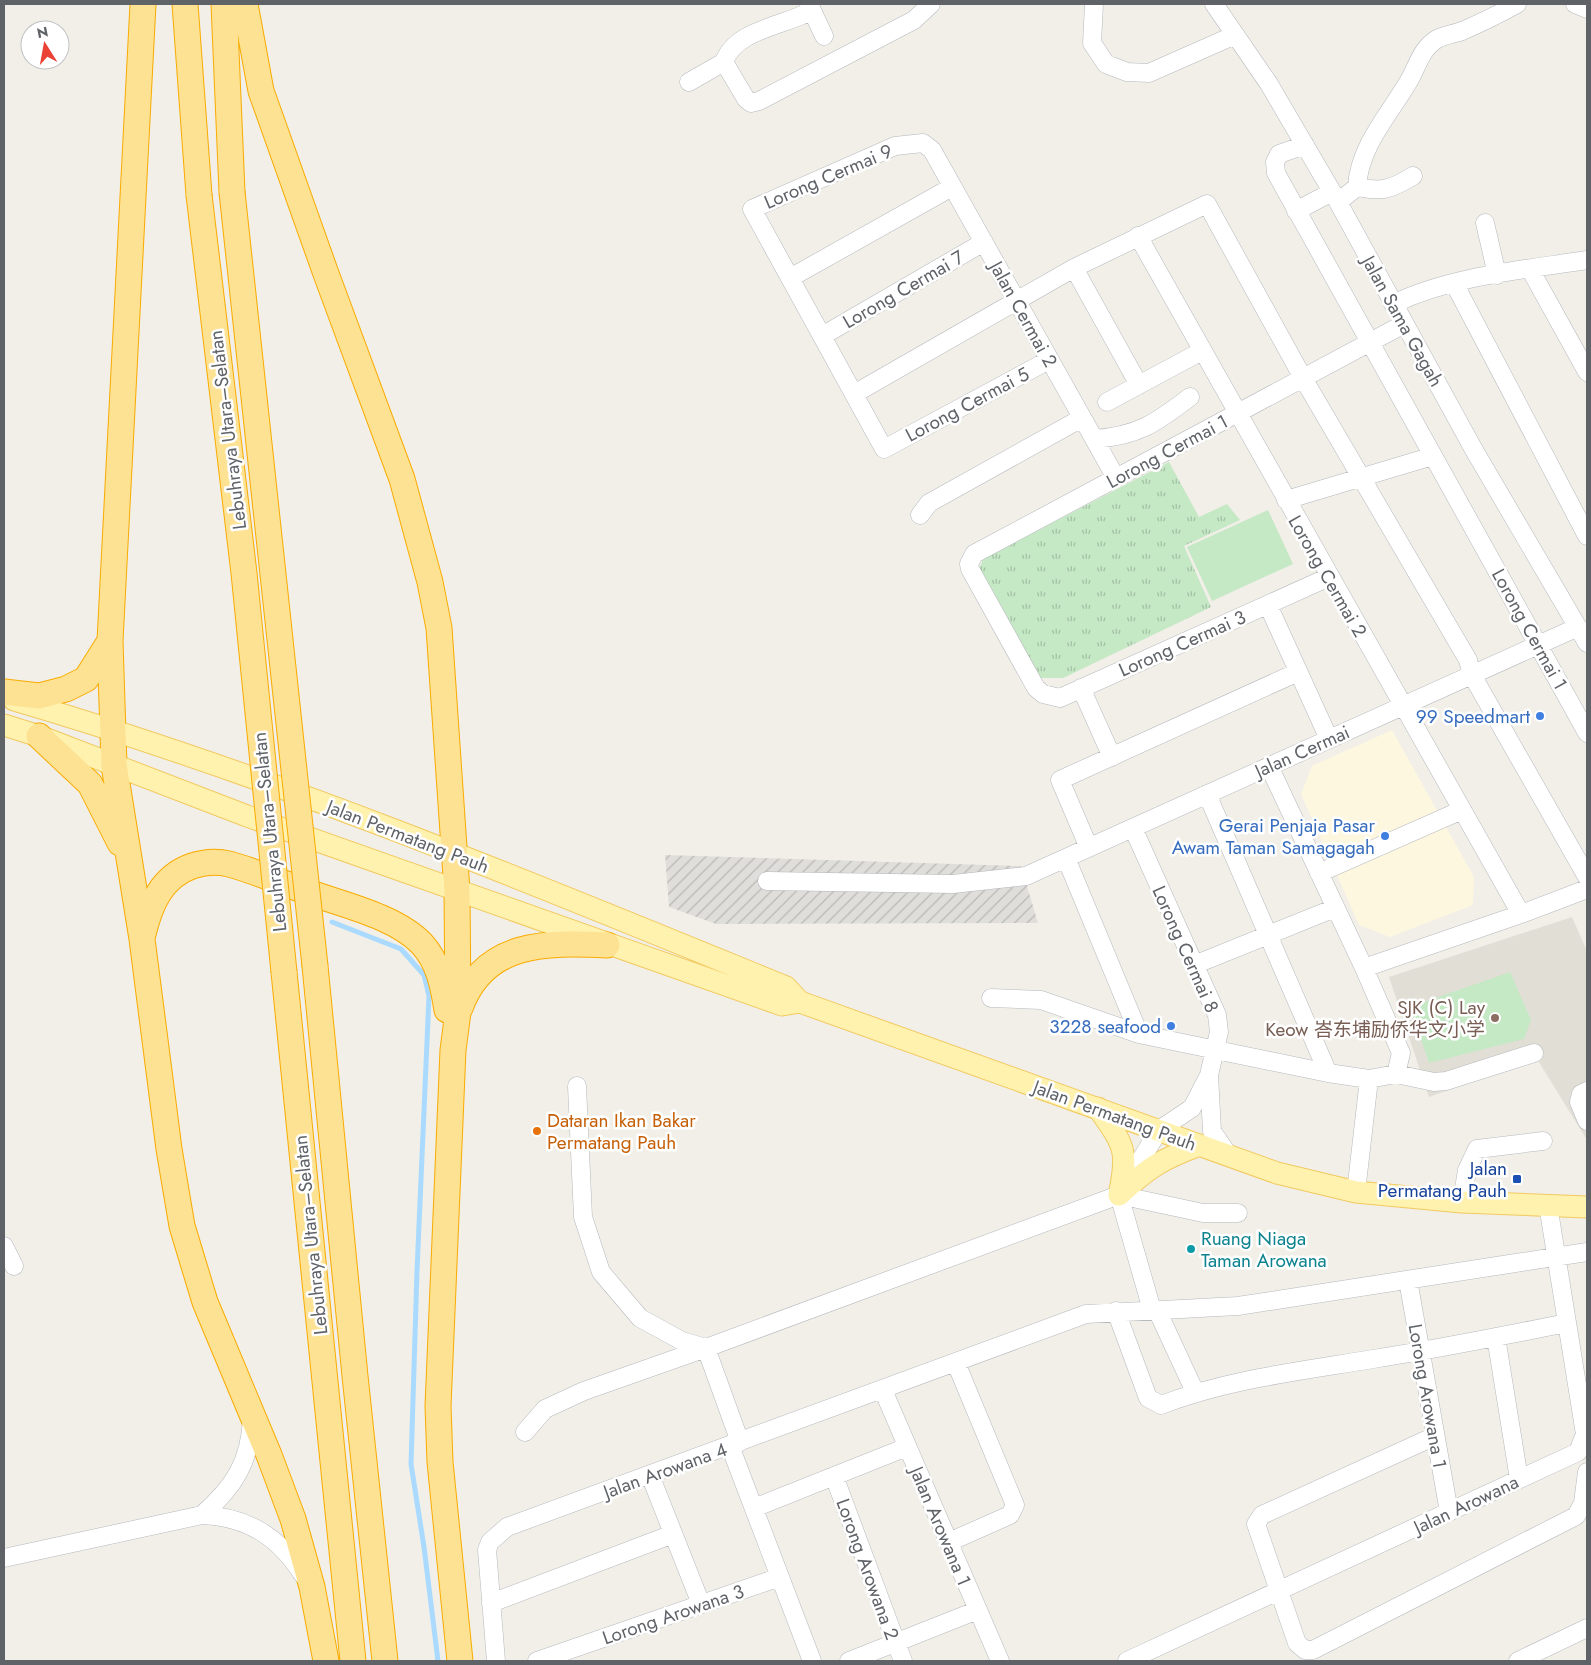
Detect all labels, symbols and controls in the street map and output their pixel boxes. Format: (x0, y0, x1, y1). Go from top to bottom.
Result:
north arrow (20, 20, 70, 70)
text: N (35, 21, 50, 43)
street label: Lorong Cermai 9 (760, 137, 896, 216)
street label: Lorong Cermai 7 (838, 244, 969, 335)
street label: Jalan Sama Gagah (1354, 248, 1450, 392)
street label: Jalan Cermai 2 (982, 254, 1064, 372)
street label: Lebuhraya Utara–Selatan (202, 329, 253, 531)
street label: Lorong Cermai 5 (901, 360, 1034, 448)
street label: Lorong Cermai 1 (1102, 408, 1233, 495)
street label: Lorong Cermai 2 (1282, 510, 1373, 642)
street label: Lorong Cermai 1 (1485, 564, 1574, 695)
street label: Lorong Cermai 3 (1114, 603, 1250, 684)
place label: 99 Speedmart (1416, 703, 1530, 730)
marker: 99 Speedmart (1534, 710, 1546, 722)
street label: Jalan Cermai (1248, 719, 1354, 786)
street label: Lebuhraya Utara–Selatan (246, 731, 293, 933)
street label: Jalan Permatang Pauh (320, 792, 493, 880)
place label: Gerai Penjaja Pasar Awam Taman Samagagah (1172, 812, 1375, 861)
marker: Gerai Penjaja Pasar Awam Taman Samagagah (1379, 830, 1391, 842)
street label: Lorong Cermai 8 (1145, 881, 1226, 1017)
place label: SJK (C) Lay Keow 峇东埔励侨华文小学 (1265, 994, 1486, 1043)
marker: SJK (C) Lay Keow 峇东埔励侨华文小学 (1489, 1012, 1501, 1024)
place label: 3228 seafood (1049, 1013, 1161, 1040)
marker: 3228 seafood (1165, 1020, 1177, 1032)
street label: Jalan Permatang Pauh (1027, 1072, 1200, 1158)
place label: Dataran Ikan Bakar Permatang Pauh (547, 1107, 696, 1156)
marker: Dataran Ikan Bakar Permatang Pauh (531, 1125, 543, 1137)
street label: Lebuhraya Utara–Selatan (287, 1134, 334, 1336)
place label: Jalan Permatang Pauh (1378, 1155, 1507, 1204)
marker: Jalan Permatang Pauh (1511, 1173, 1523, 1185)
place label: Ruang Niaga Taman Arowana (1201, 1225, 1327, 1274)
marker: Ruang Niaga Taman Arowana (1185, 1243, 1197, 1255)
street label: Lorong Arowana 1 (1402, 1322, 1454, 1470)
street label: Jalan Arowana 4 (597, 1436, 731, 1506)
street label: Jalan Arowana 1 (902, 1460, 978, 1590)
street label: Jalan Arowana (1407, 1468, 1523, 1542)
street label: Lorong Arowana 2 (829, 1495, 906, 1644)
street label: Lorong Arowana 3 (599, 1578, 748, 1651)

